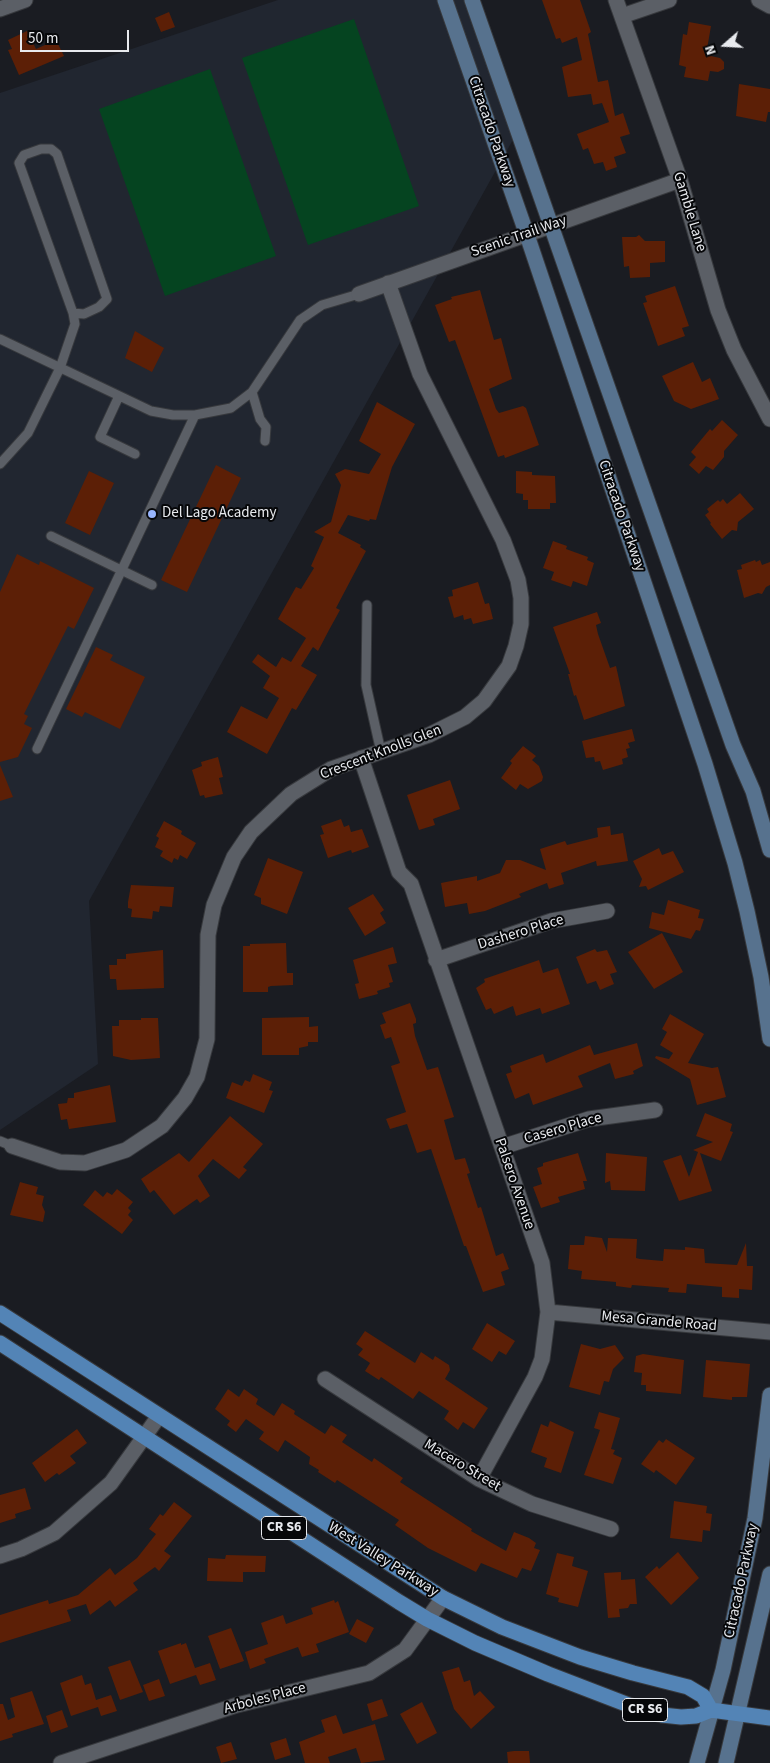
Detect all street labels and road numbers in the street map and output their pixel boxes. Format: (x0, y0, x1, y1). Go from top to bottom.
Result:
street label: Citracado Parkway (463, 74, 519, 190)
street label: Gamble Lane (668, 170, 710, 254)
street label: Scenic Trail Way (469, 212, 569, 262)
street label: Citracado Parkway (593, 458, 649, 574)
street label: Crescent Knolls Glen (318, 722, 444, 784)
street label: Dashero Place (476, 911, 566, 955)
street label: Casero Place (522, 1109, 604, 1149)
street label: Palsero Avenue (490, 1136, 538, 1232)
street label: Mesa Grande Road (600, 1308, 718, 1336)
street label: Macero Street (420, 1436, 504, 1496)
road number: CR S6 (262, 1516, 306, 1540)
street label: West Valley Parkway (325, 1519, 441, 1601)
street label: Citracado Parkway (721, 1522, 763, 1640)
street label: Arboles Place (222, 1679, 308, 1719)
road number: CR S6 (622, 1698, 668, 1722)

